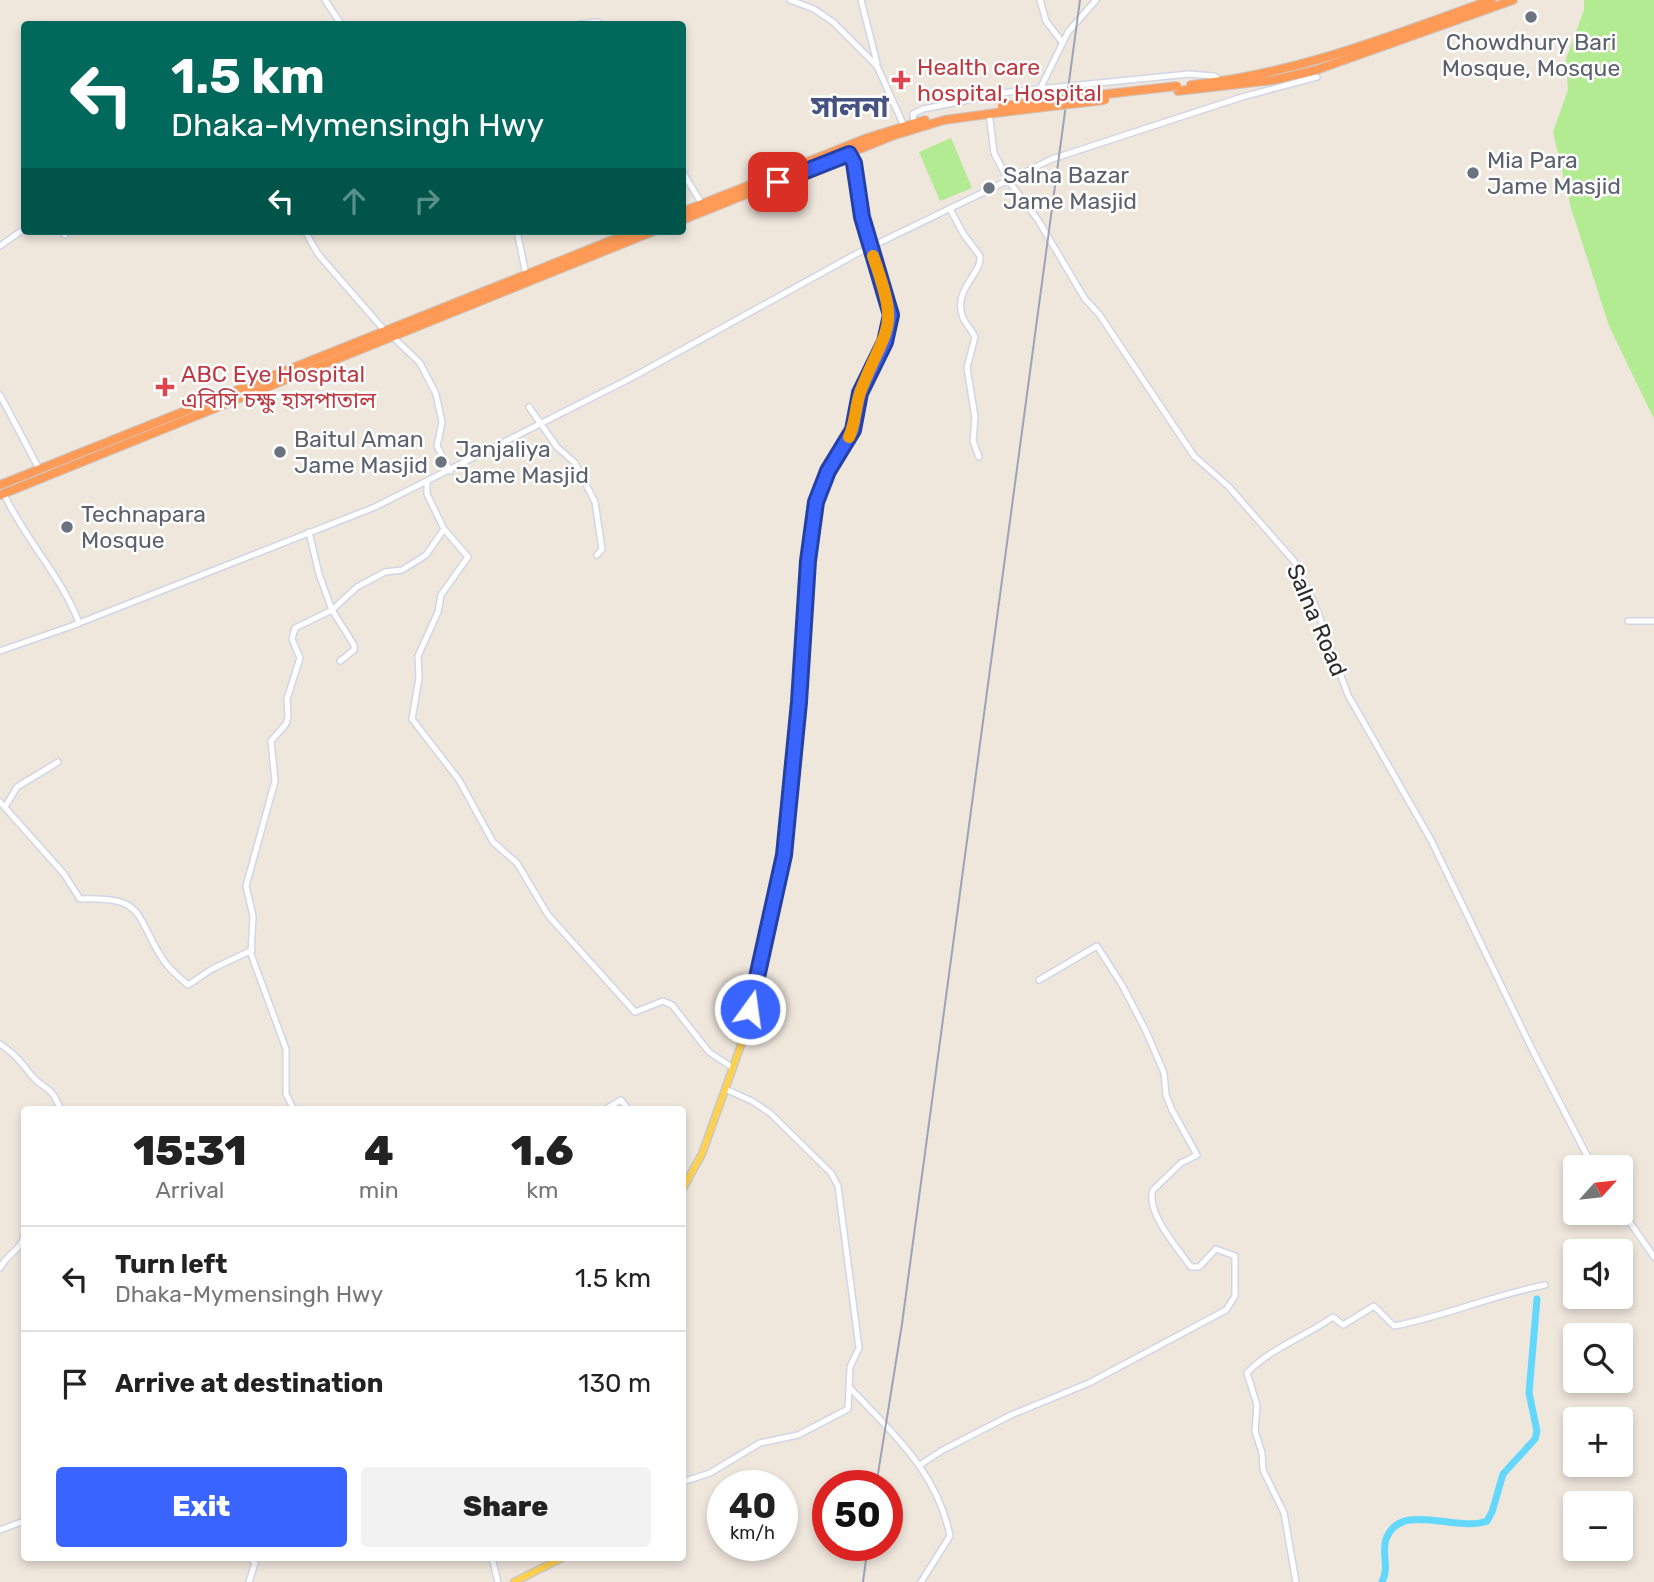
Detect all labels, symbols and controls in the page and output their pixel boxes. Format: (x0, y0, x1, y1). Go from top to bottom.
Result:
marker: Chowdhury Bari Mosque, Mosque (1523, 9, 1539, 25)
place label: Chowdhury Bari Mosque, Mosque (1442, 28, 1620, 82)
text: 1.5 km (171, 47, 325, 105)
icon: left (56, 49, 147, 140)
place label: Health care hospital, Hospital (917, 53, 1102, 107)
marker: Health care hospital, Hospital (891, 70, 911, 90)
district label: সালনা (810, 89, 889, 125)
text: Dhaka-Mymensingh Hwy (171, 106, 544, 144)
place label: Mia Para Jame Masjid (1487, 146, 1621, 200)
pin (748, 152, 808, 212)
place label: Salna Bazar Jame Masjid (1003, 161, 1137, 215)
icon: arrive (759, 163, 797, 201)
marker: Mia Para Jame Masjid (1465, 165, 1481, 181)
marker: Salna Bazar Jame Masjid (981, 180, 997, 196)
icon: left (262, 182, 300, 220)
icon: ahead (335, 182, 373, 220)
icon: right (408, 182, 446, 220)
place label: ABC Eye Hospital এবিসি চক্ষু হাসপাতাল (181, 360, 377, 414)
marker: ABC Eye Hospital এবিসি চক্ষু হাসপাতাল (155, 377, 175, 397)
place label: Baitul Aman Jame Masjid (294, 425, 428, 479)
place label: Janjaliya Jame Masjid (455, 435, 589, 489)
marker: Baitul Aman Jame Masjid (272, 444, 288, 460)
marker: Janjaliya Jame Masjid (433, 454, 449, 470)
place label: Technapara Mosque (81, 500, 206, 554)
marker: Technapara Mosque (59, 519, 75, 535)
street label: Salna Road (1281, 560, 1353, 680)
position arrow (713, 972, 787, 1046)
text: 15:31 (133, 1126, 247, 1176)
text: 4 (364, 1126, 394, 1176)
text: 1.6 (511, 1126, 574, 1176)
north arrow (1563, 1155, 1633, 1225)
map controls (1563, 1155, 1633, 1561)
text: Arrival (155, 1176, 224, 1204)
text: min (359, 1176, 399, 1204)
text: km (526, 1176, 559, 1204)
button: sound (1563, 1239, 1633, 1309)
text: Turn left (115, 1249, 227, 1280)
icon: left (56, 1260, 94, 1298)
text: 1.5 km (575, 1263, 651, 1294)
text: Dhaka-Mymensingh Hwy (115, 1280, 383, 1308)
button: search (1563, 1323, 1633, 1393)
icon: arrive (56, 1365, 94, 1403)
text: Arrive at destination (115, 1368, 383, 1399)
text: 130 m (578, 1368, 651, 1399)
button: + (1563, 1407, 1633, 1477)
button: Exit (56, 1467, 347, 1547)
button: Share (361, 1467, 651, 1547)
speed limit sign: 50 (812, 1470, 903, 1561)
text: 40 (729, 1485, 776, 1527)
button: − (1563, 1491, 1633, 1561)
text: km/h (730, 1522, 775, 1544)

